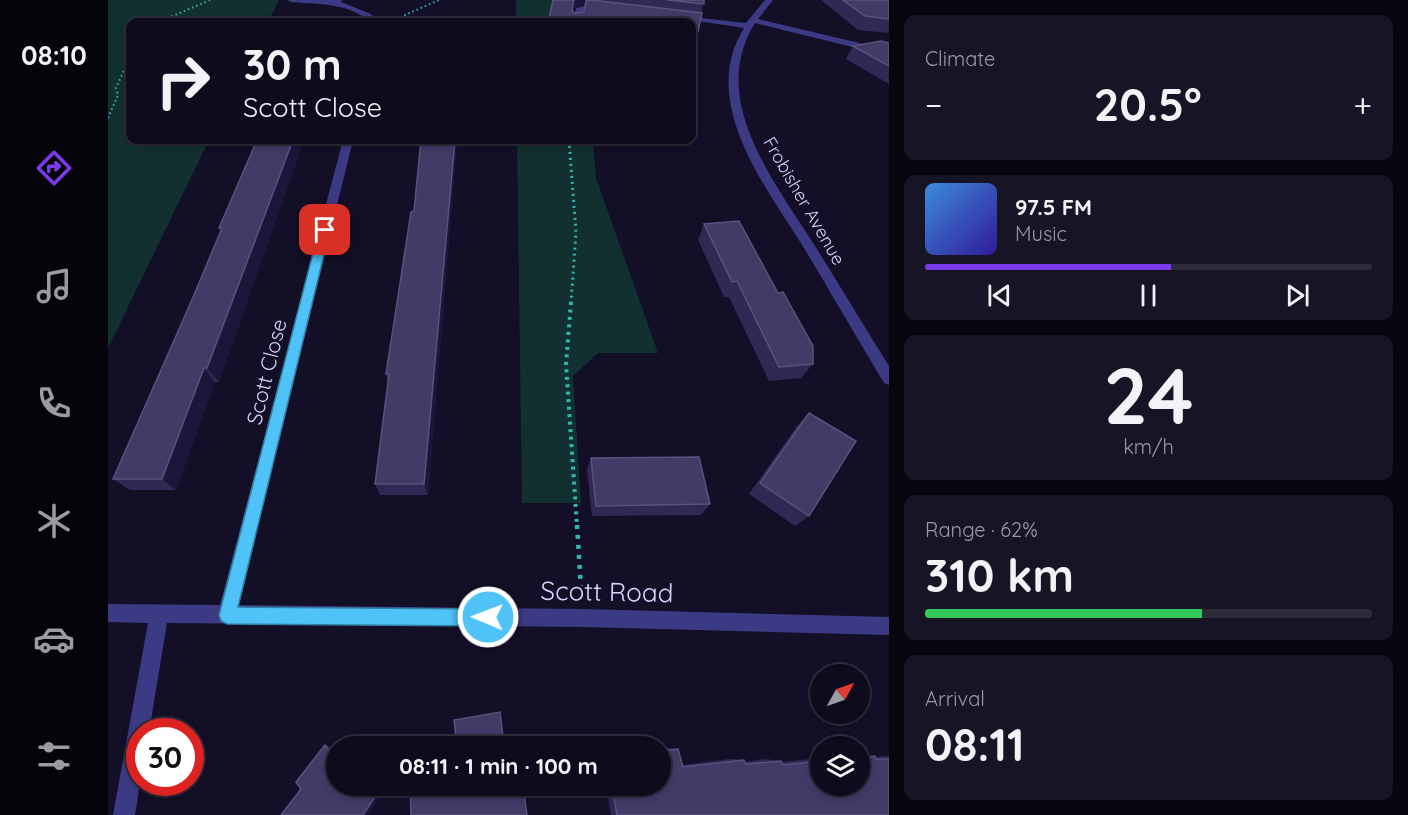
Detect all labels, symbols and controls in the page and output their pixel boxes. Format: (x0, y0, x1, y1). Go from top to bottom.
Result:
text: 08:10 (21, 38, 87, 72)
text: 30 m (243, 38, 342, 91)
icon: right (144, 42, 222, 120)
text: Climate (925, 46, 995, 71)
text: 20.5° (1094, 76, 1202, 132)
text: − (925, 84, 942, 125)
text: + (1353, 84, 1372, 125)
text: Scott Close (243, 90, 382, 124)
street label: Frobisher Avenue (758, 132, 851, 269)
icon: directions (33, 147, 75, 189)
text: 97.5 FM (1015, 193, 1092, 221)
pin (299, 204, 350, 255)
icon: arrive (308, 213, 341, 246)
text: Music (1015, 221, 1067, 246)
icon: music (33, 265, 75, 307)
icon: previous (983, 279, 1016, 312)
icon: pause (1132, 279, 1165, 312)
icon: next (1281, 279, 1314, 312)
street label: Scott Close (240, 316, 292, 427)
text: 24 (1103, 346, 1194, 444)
icon: phone (33, 382, 75, 424)
text: km/h (1123, 434, 1174, 459)
icon: climate (33, 500, 75, 542)
text: Range · 62% (925, 517, 1038, 542)
text: 310 km (925, 547, 1074, 603)
street label: Scott Road (540, 574, 674, 609)
position arrow (456, 585, 520, 649)
icon: car (33, 618, 75, 660)
north arrow (810, 664, 870, 724)
map controls (810, 664, 870, 796)
text: Arrival (925, 686, 985, 711)
text: 08:11 (925, 716, 1025, 772)
speed limit sign: 30 (126, 718, 204, 796)
icon: filters (33, 735, 75, 777)
button: layers (810, 736, 870, 796)
text: 08:11 · 1 min · 100 m (399, 752, 598, 780)

